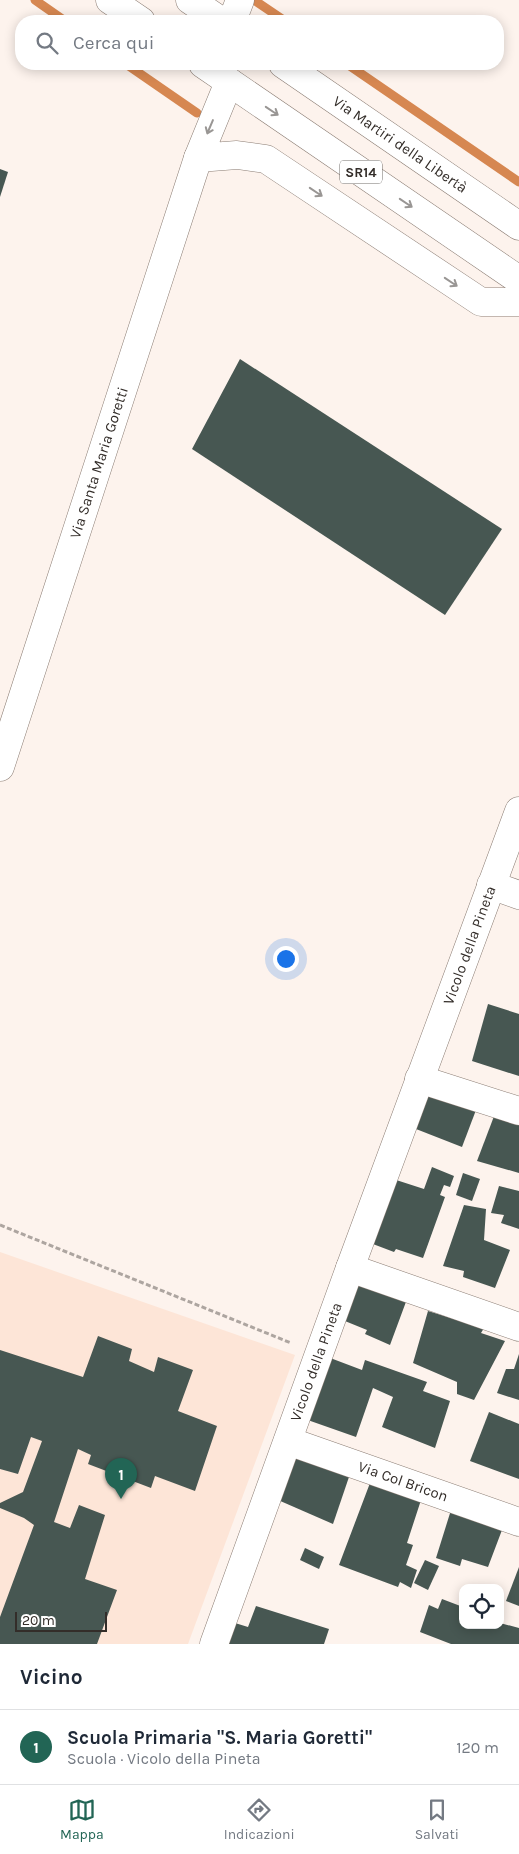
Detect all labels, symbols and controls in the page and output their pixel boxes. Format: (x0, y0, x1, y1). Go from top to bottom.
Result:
search box (15, 15, 504, 70)
icon: search (33, 29, 61, 57)
text: Cerca qui (73, 32, 154, 54)
street label: Via Martiri della Libertà (329, 92, 471, 197)
one-way arrow (265, 106, 279, 116)
one-way arrow (205, 119, 215, 134)
road number: SR14 (340, 160, 382, 183)
one-way arrow (309, 187, 323, 197)
one-way arrow (399, 198, 413, 208)
one-way arrow (444, 277, 458, 287)
street label: Via Santa Maria Goretti (66, 385, 132, 541)
street label: Vicolo della Pineta (439, 883, 500, 1007)
your location (273, 946, 299, 972)
street label: Vicolo della Pineta (286, 1300, 346, 1424)
street label: Via Col Bricon (356, 1457, 451, 1505)
pin: 1 (105, 1458, 137, 1499)
map controls (459, 1584, 504, 1629)
button: locate (459, 1584, 504, 1629)
scale bar (15, 1609, 108, 1632)
text: 20 m (22, 1612, 55, 1629)
text: Vicino (20, 1665, 83, 1689)
text: Scuola Primaria "S. Maria Goretti" (67, 1727, 372, 1749)
text: 1 (33, 1738, 39, 1757)
text: 120 m (456, 1738, 499, 1757)
text: Scuola · Vicolo della Pineta (67, 1749, 260, 1768)
tab: Mappa (60, 1796, 104, 1843)
tab: Indicazioni (224, 1796, 295, 1843)
tab: Salvati (415, 1796, 459, 1843)

